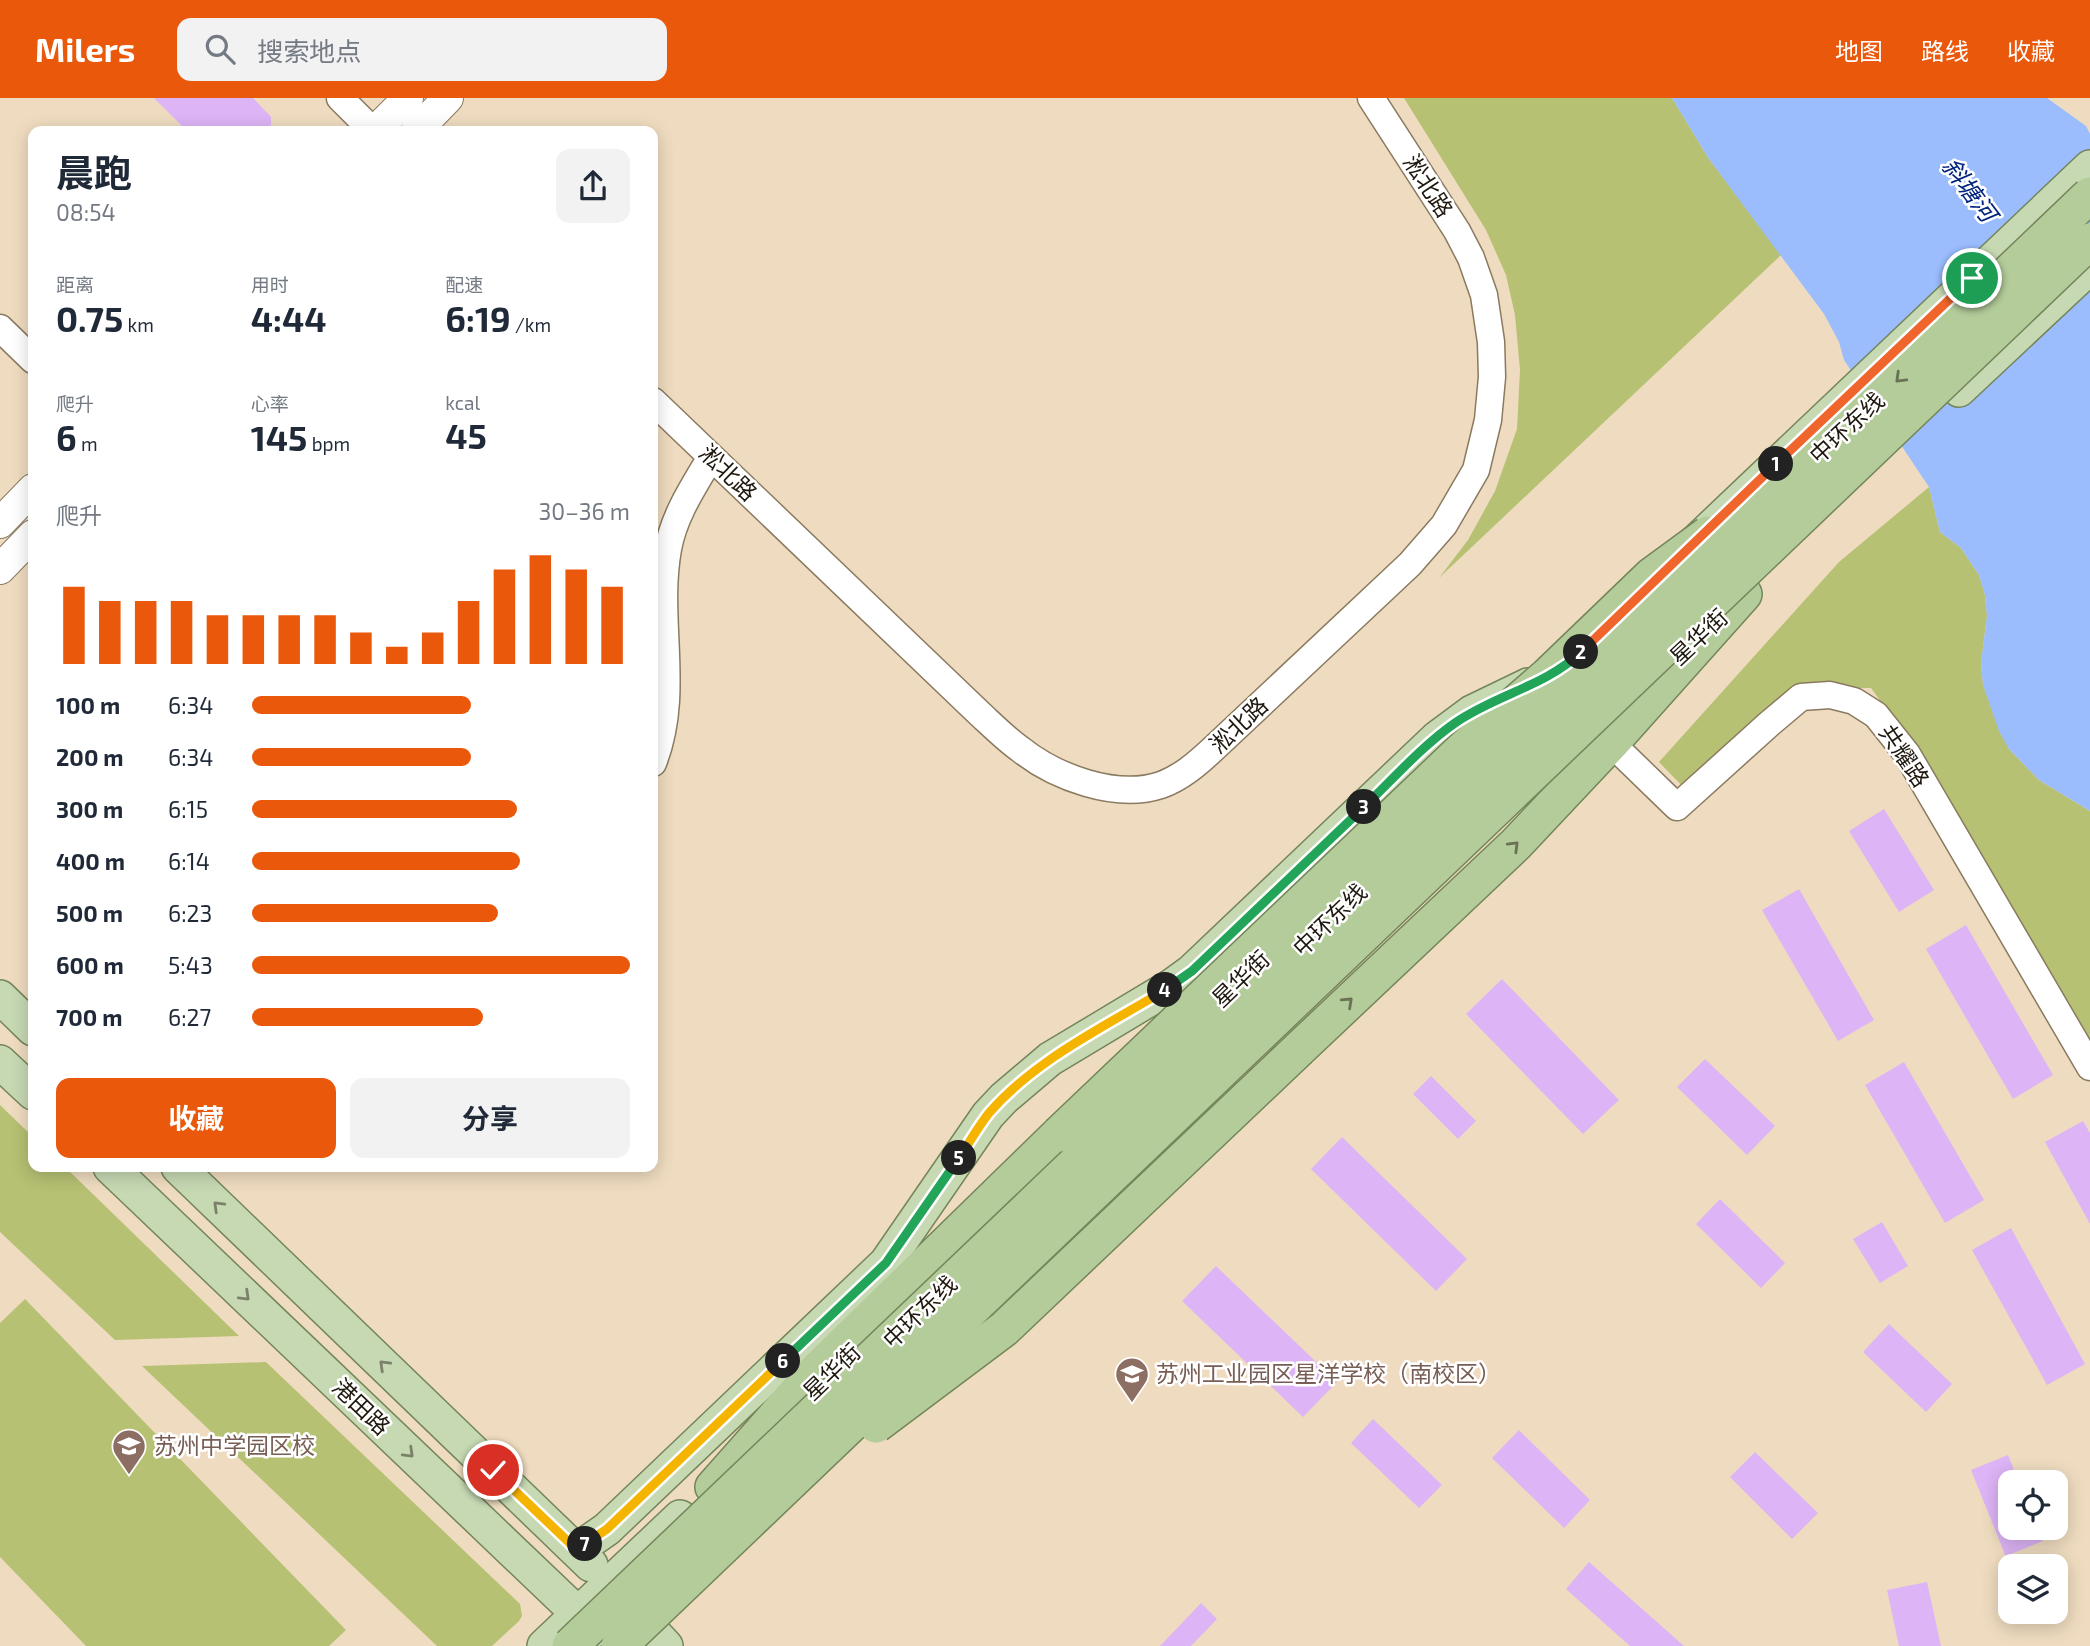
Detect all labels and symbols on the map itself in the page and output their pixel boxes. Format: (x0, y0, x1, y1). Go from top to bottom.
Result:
street label: 淞北路 (1398, 149, 1459, 222)
water label: 斜塘河 (1937, 152, 2006, 230)
pin (1942, 248, 2002, 308)
one-way arrow (1895, 369, 1908, 382)
street label: 中环东线 (1803, 386, 1890, 469)
street label: 淞北路 (694, 438, 763, 506)
pin: 1 (1758, 446, 1794, 482)
street label: 星华街 (1664, 603, 1733, 670)
pin: 2 (1564, 634, 1598, 670)
street label: 淞北路 (1204, 691, 1273, 758)
street label: 共耀路 (1874, 719, 1936, 792)
pin: 3 (1346, 790, 1382, 824)
one-way arrow (1505, 842, 1518, 855)
street label: 中环东线 (1286, 877, 1372, 961)
street label: 星华街 (1206, 944, 1275, 1012)
pin: 4 (1148, 972, 1182, 1008)
one-way arrow (1340, 998, 1353, 1011)
pin: 5 (942, 1140, 976, 1176)
one-way arrow (213, 1201, 226, 1214)
street label: 中环东线 (876, 1269, 962, 1353)
one-way arrow (237, 1288, 250, 1301)
street label: 星华街 (797, 1337, 866, 1405)
pin: 6 (766, 1344, 800, 1378)
school or university icon: 苏州工业园区星洋学校（南校区） (1113, 1355, 1151, 1404)
place label: 苏州工业园区星洋学校（南校区） (1156, 1359, 1501, 1387)
one-way arrow (379, 1361, 392, 1374)
street label: 港田路 (327, 1372, 396, 1440)
school or university icon: 苏州中学园区校 (110, 1427, 148, 1476)
place label: 苏州中学园区校 (154, 1431, 315, 1459)
pin (463, 1440, 523, 1500)
one-way arrow (401, 1445, 414, 1458)
pin: 7 (568, 1526, 602, 1562)

